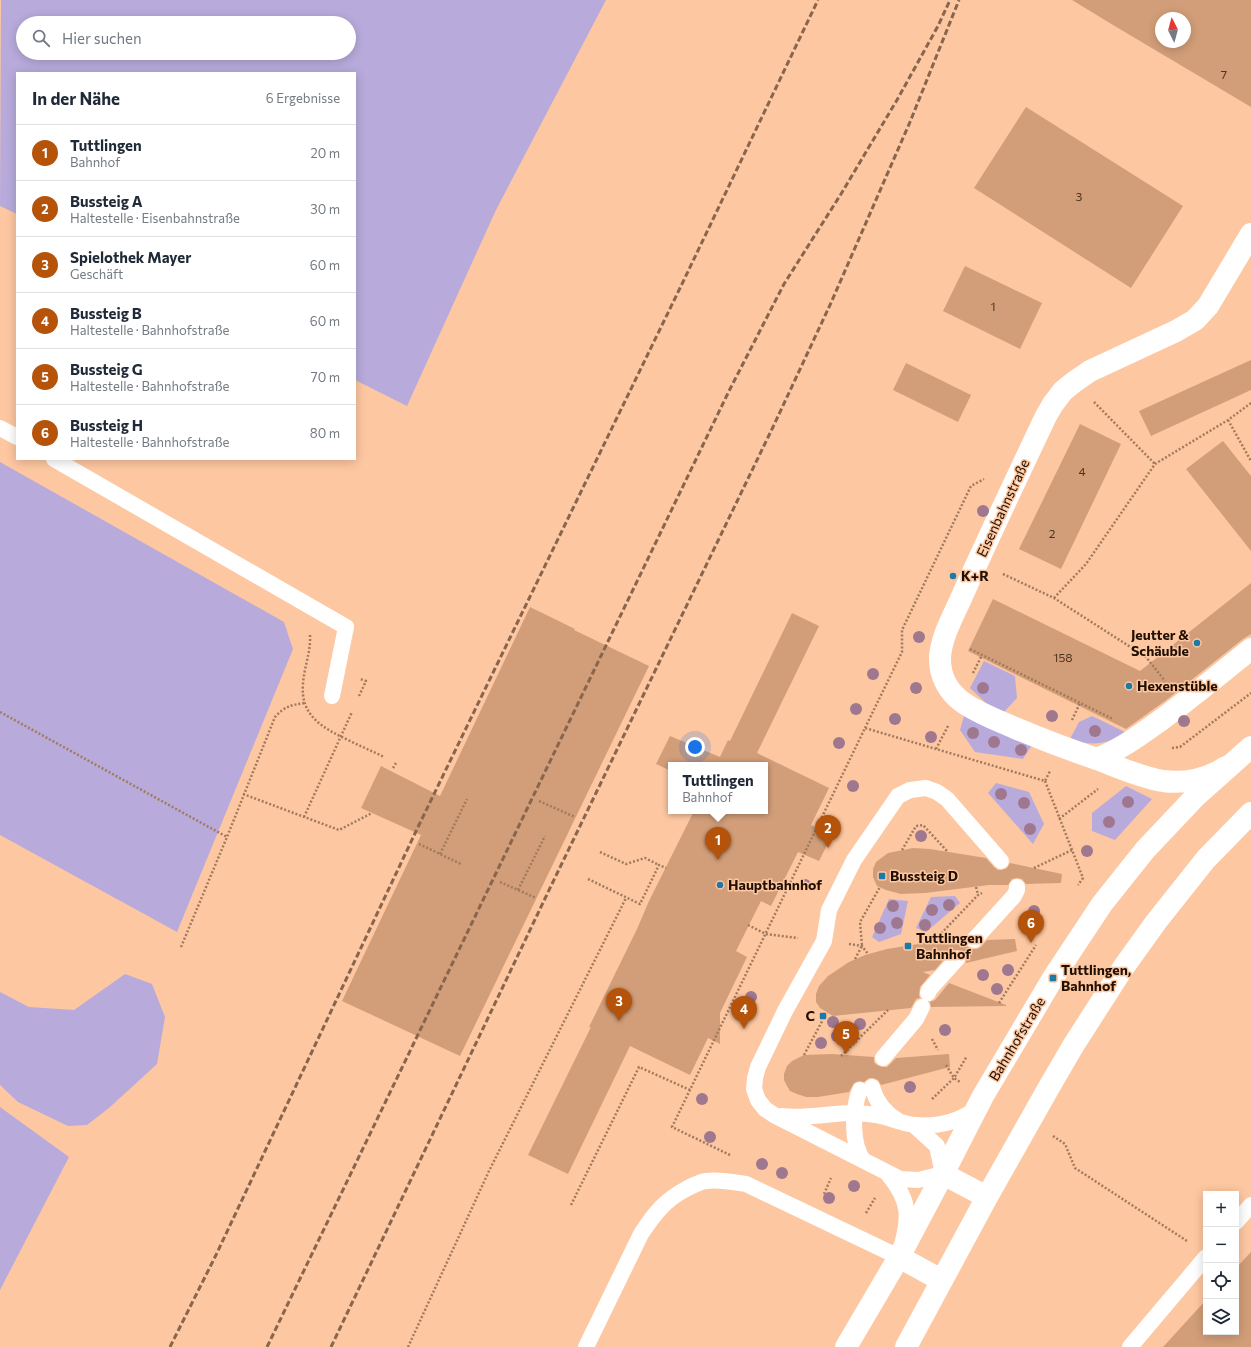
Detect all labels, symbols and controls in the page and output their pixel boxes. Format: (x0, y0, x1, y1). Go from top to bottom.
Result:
north arrow (1155, 12, 1191, 48)
search box (16, 16, 356, 60)
icon: search (30, 27, 52, 49)
text: Hier suchen (62, 29, 142, 47)
house number: 7 (1221, 67, 1227, 81)
text: In der Nähe (32, 88, 120, 109)
text: 6 Ergebnisse (266, 90, 340, 106)
text: Tuttlingen (70, 136, 142, 154)
text: 1 (42, 145, 48, 161)
text: 20 m (311, 145, 340, 161)
text: Bahnhof (70, 154, 120, 170)
house number: 3 (1076, 189, 1083, 203)
text: Bussteig A (70, 192, 143, 210)
text: 2 (41, 201, 49, 217)
text: 30 m (310, 201, 340, 217)
text: Haltestelle · Eisenbahnstraße (70, 210, 240, 226)
text: Spielothek Mayer (70, 248, 191, 266)
text: 3 (41, 257, 49, 273)
text: 60 m (310, 257, 340, 273)
text: Geschäft (70, 266, 123, 282)
house number: 1 (990, 299, 996, 313)
text: Bussteig B (70, 304, 142, 322)
text: 4 (41, 313, 49, 329)
text: 60 m (310, 313, 340, 329)
text: Haltestelle · Bahnhofstraße (70, 322, 229, 338)
text: Bussteig G (70, 360, 143, 378)
text: 5 (41, 369, 49, 385)
text: 70 m (311, 369, 340, 385)
text: Haltestelle · Bahnhofstraße (70, 378, 229, 394)
text: Bussteig H (70, 416, 143, 434)
text: 6 (41, 425, 49, 441)
text: 80 m (310, 425, 340, 441)
text: Haltestelle · Bahnhofstraße (70, 434, 229, 450)
street label: Eisenbahnstraße (972, 456, 1033, 559)
house number: 4 (1078, 464, 1086, 478)
house number: 2 (1049, 526, 1056, 540)
place label: K+R (961, 567, 989, 584)
marker: K+R (948, 571, 958, 581)
place label: Jeutter & Schäuble (1131, 626, 1189, 659)
marker: Jeutter & Schäuble (1192, 638, 1202, 648)
house number: 158 (1053, 650, 1073, 664)
place label: Hexenstüble (1137, 677, 1218, 694)
marker: Hexenstüble (1124, 681, 1134, 691)
your location (685, 737, 705, 757)
popup (668, 762, 768, 814)
text: Tuttlingen (682, 771, 754, 789)
text: Bahnhof (682, 789, 733, 805)
pin: 2 (815, 815, 841, 848)
pin: 1 (705, 827, 731, 860)
place label: Bussteig D (890, 867, 958, 884)
marker: Bussteig D (877, 871, 887, 881)
place label: Hauptbahnhof (728, 876, 822, 893)
marker: Hauptbahnhof (715, 880, 725, 890)
pin: 6 (1018, 910, 1044, 943)
place label: Tuttlingen Bahnhof (916, 929, 983, 962)
marker: Tuttlingen Bahnhof (903, 941, 913, 951)
place label: Tuttlingen, Bahnhof (1061, 961, 1131, 994)
marker: Tuttlingen, Bahnhof (1048, 973, 1058, 983)
pin: 3 (606, 988, 632, 1021)
street label: Bahnhofstraße (985, 994, 1048, 1084)
pin: 4 (731, 996, 757, 1029)
place label: C (805, 1007, 815, 1024)
marker: C (818, 1011, 828, 1021)
pin: 5 (833, 1021, 859, 1054)
map controls (1203, 1191, 1239, 1335)
button: + (1203, 1191, 1239, 1227)
button: − (1203, 1227, 1239, 1263)
button: locate (1203, 1263, 1239, 1299)
button: layers (1203, 1299, 1239, 1335)

